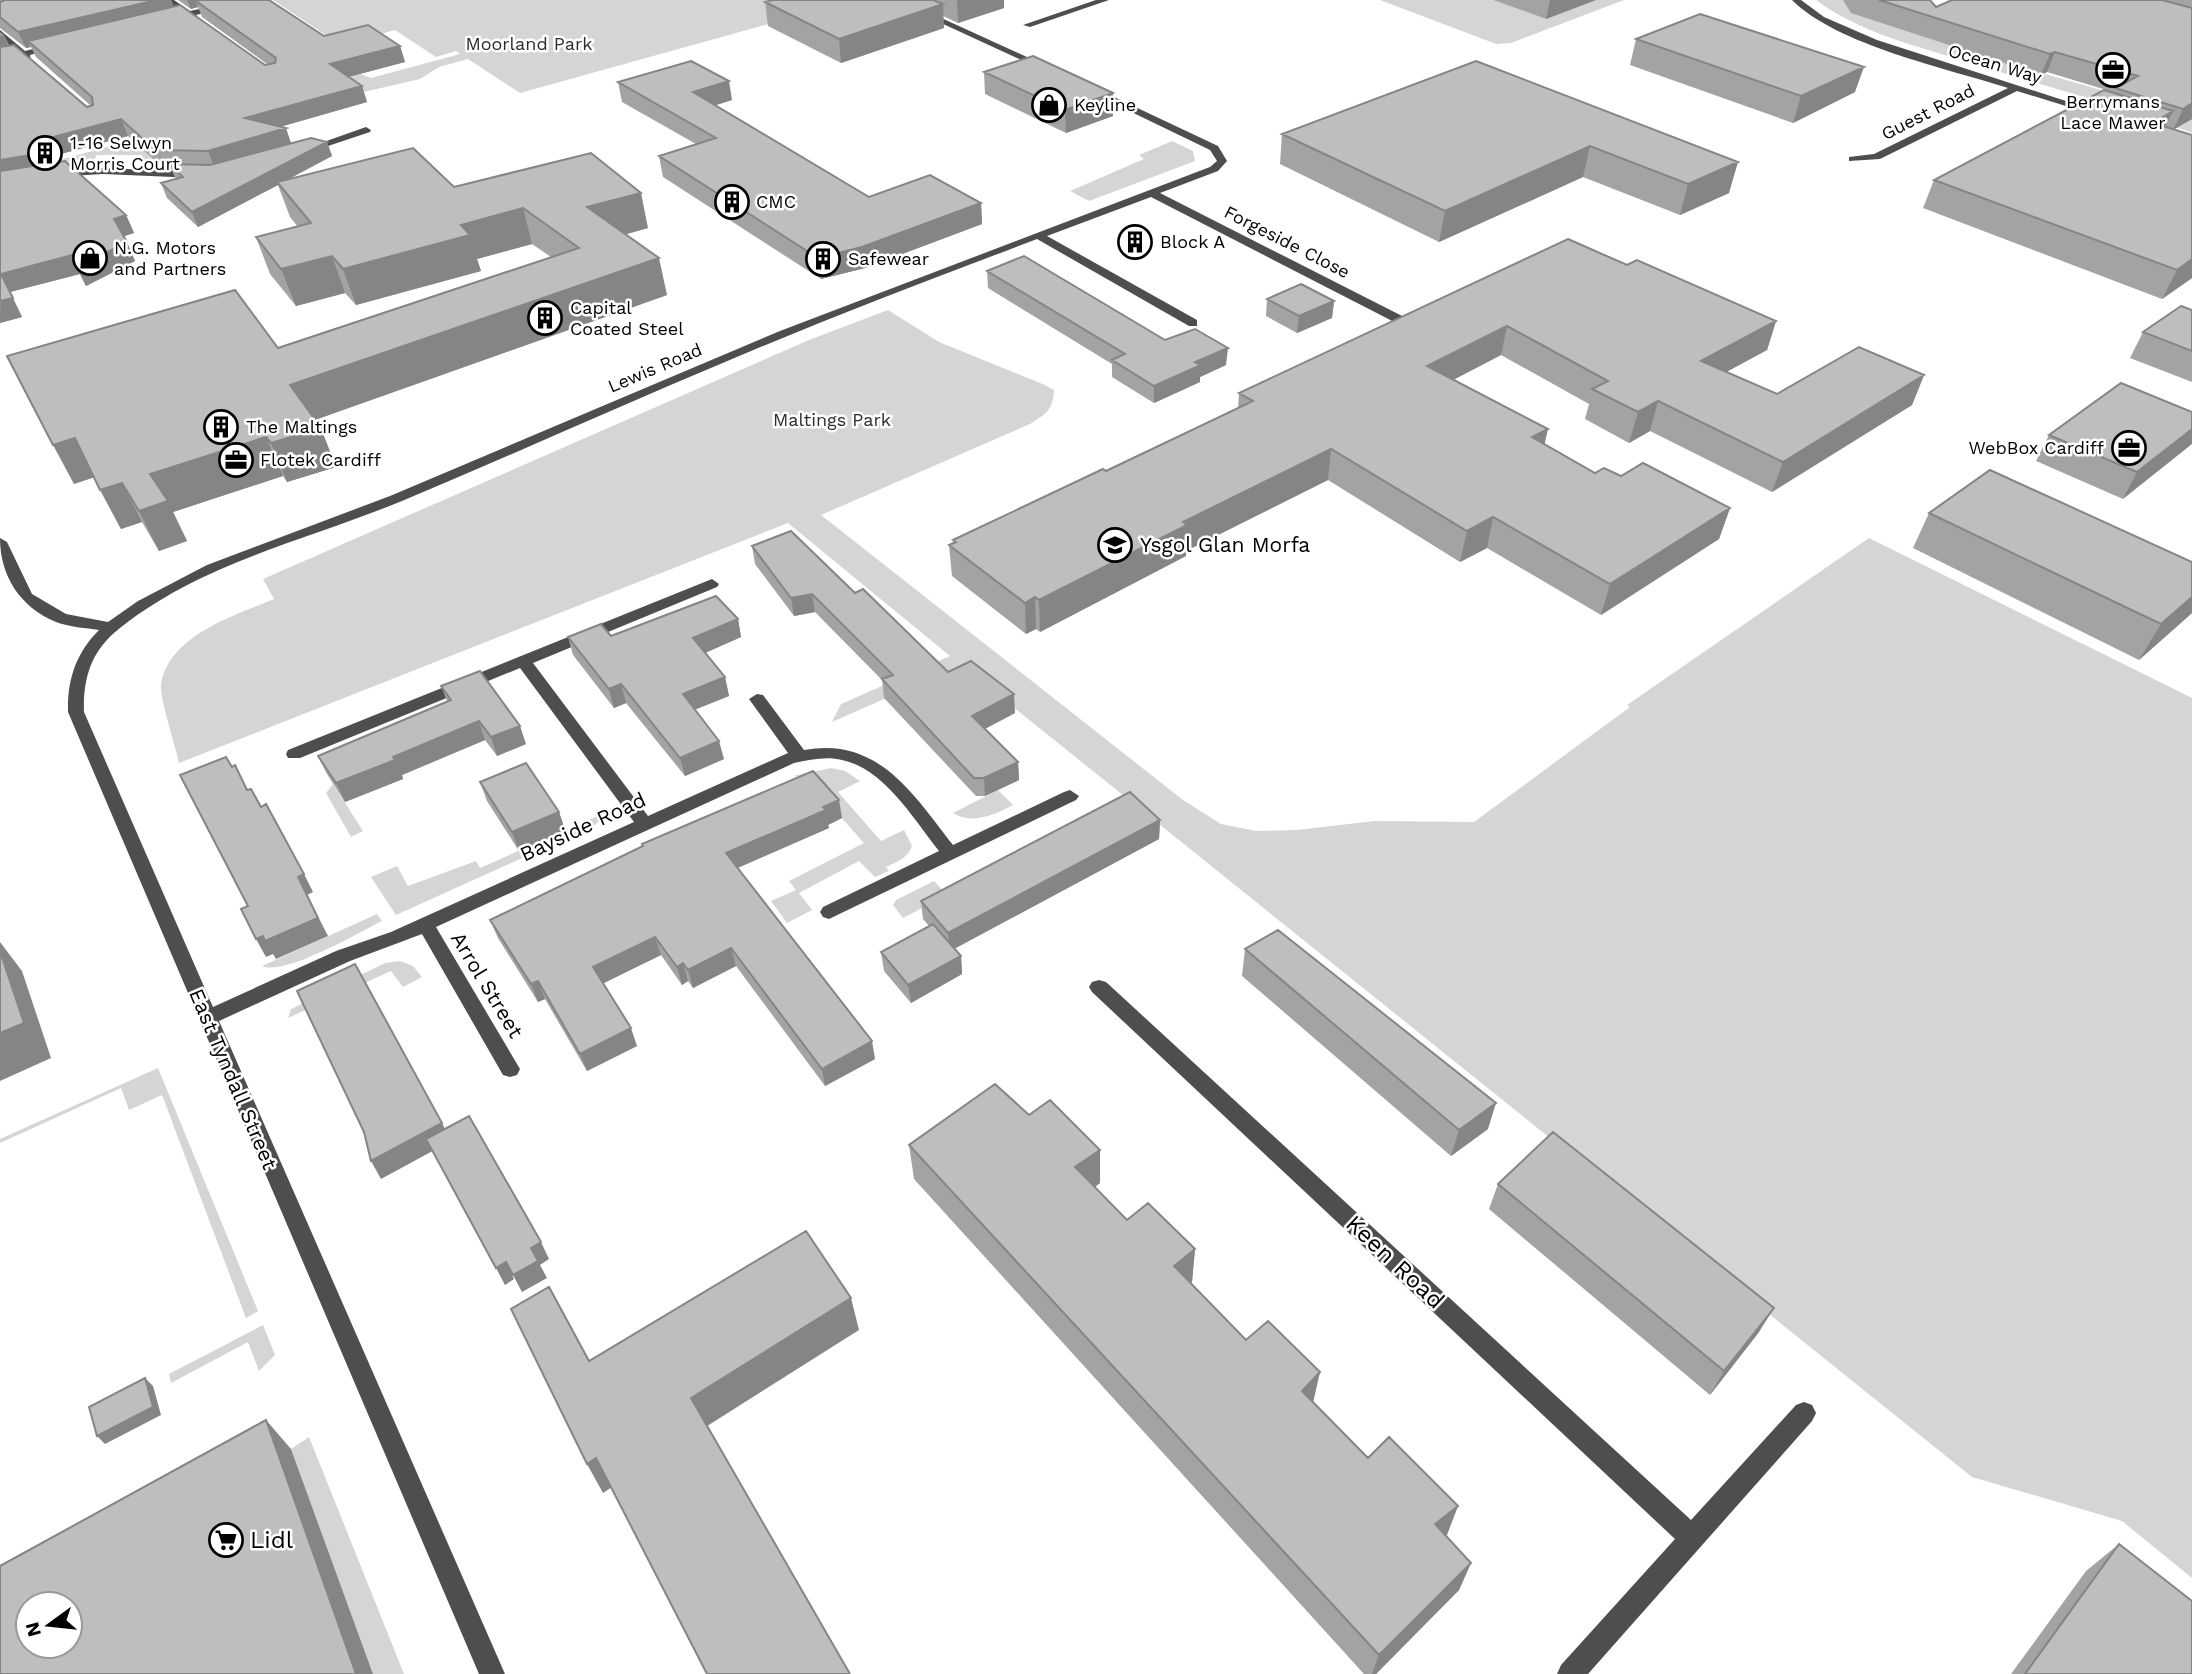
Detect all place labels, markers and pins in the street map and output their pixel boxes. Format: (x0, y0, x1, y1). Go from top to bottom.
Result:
office icon: Berrymans Lace Mawer (2094, 51, 2132, 89)
shop icon: Keyline (1030, 86, 1068, 124)
place label: Berrymans Lace Mawer (2060, 91, 2166, 133)
place label: Keyline (1074, 94, 1136, 115)
place label: 1-16 Selwyn Morris Court (70, 132, 180, 174)
building icon: 1-16 Selwyn Morris Court (26, 134, 64, 172)
building icon: CMC (713, 183, 751, 221)
place label: CMC (756, 191, 796, 212)
building icon: Block A (1116, 223, 1154, 261)
place label: Block A (1160, 231, 1225, 252)
place label: N.G. Motors and Partners (114, 237, 226, 279)
shop icon: N.G. Motors and Partners (71, 239, 109, 277)
building icon: Safewear (804, 240, 842, 278)
place label: Safewear (848, 248, 929, 269)
place label: Capital Coated Steel (570, 297, 684, 339)
building icon: Capital Coated Steel (526, 299, 564, 337)
building icon: The Maltings (202, 408, 240, 446)
place label: The Maltings (246, 416, 357, 437)
office icon: WebBox Cardiff (2110, 429, 2148, 467)
place label: WebBox Cardiff (1968, 437, 2104, 458)
office icon: Flotek Cardiff (217, 441, 255, 479)
place label: Flotek Cardiff (260, 449, 381, 470)
school or university icon: Ysgol Glan Morfa (1096, 526, 1134, 564)
place label: Ysgol Glan Morfa (1140, 532, 1310, 557)
supermarket icon: Lidl (207, 1521, 245, 1559)
place label: Lidl (250, 1526, 294, 1554)

